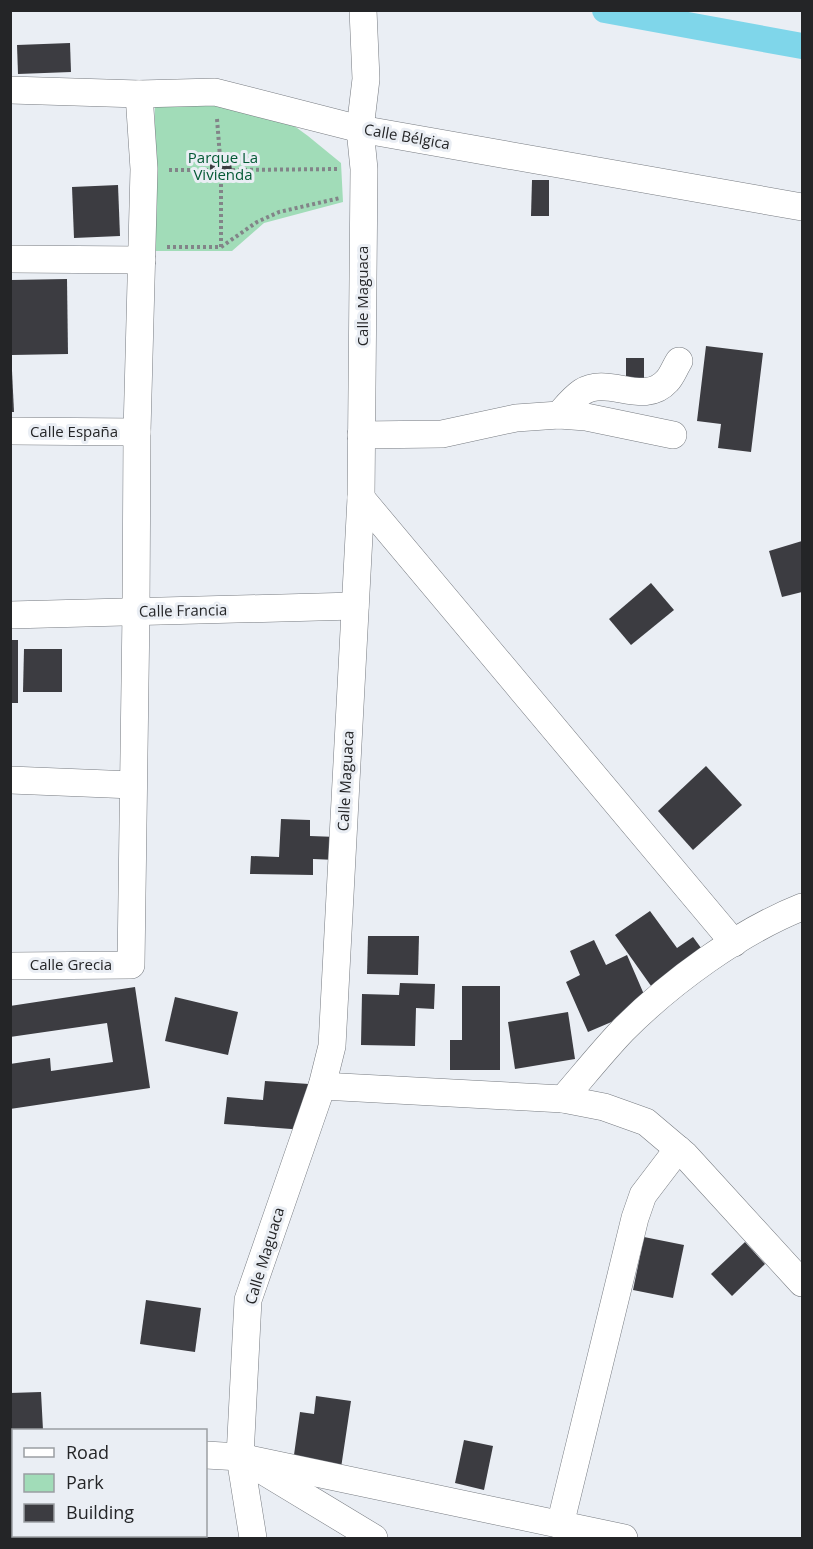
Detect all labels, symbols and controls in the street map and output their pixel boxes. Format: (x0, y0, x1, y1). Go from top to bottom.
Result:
street label: Calle Bélgica (363, 119, 452, 153)
park label: Parque La Vivienda (188, 147, 258, 184)
street label: Calle Maguaca (352, 246, 372, 346)
street label: Calle España (30, 421, 118, 441)
street label: Calle Francia (139, 599, 227, 621)
street label: Calle Maguaca (332, 730, 358, 832)
street label: Calle Grecia (30, 954, 112, 974)
street label: Calle Maguaca (240, 1205, 288, 1307)
legend (12, 1429, 207, 1537)
text: Road (66, 1440, 109, 1464)
text: Park (66, 1470, 104, 1494)
text: Building (66, 1500, 134, 1524)

